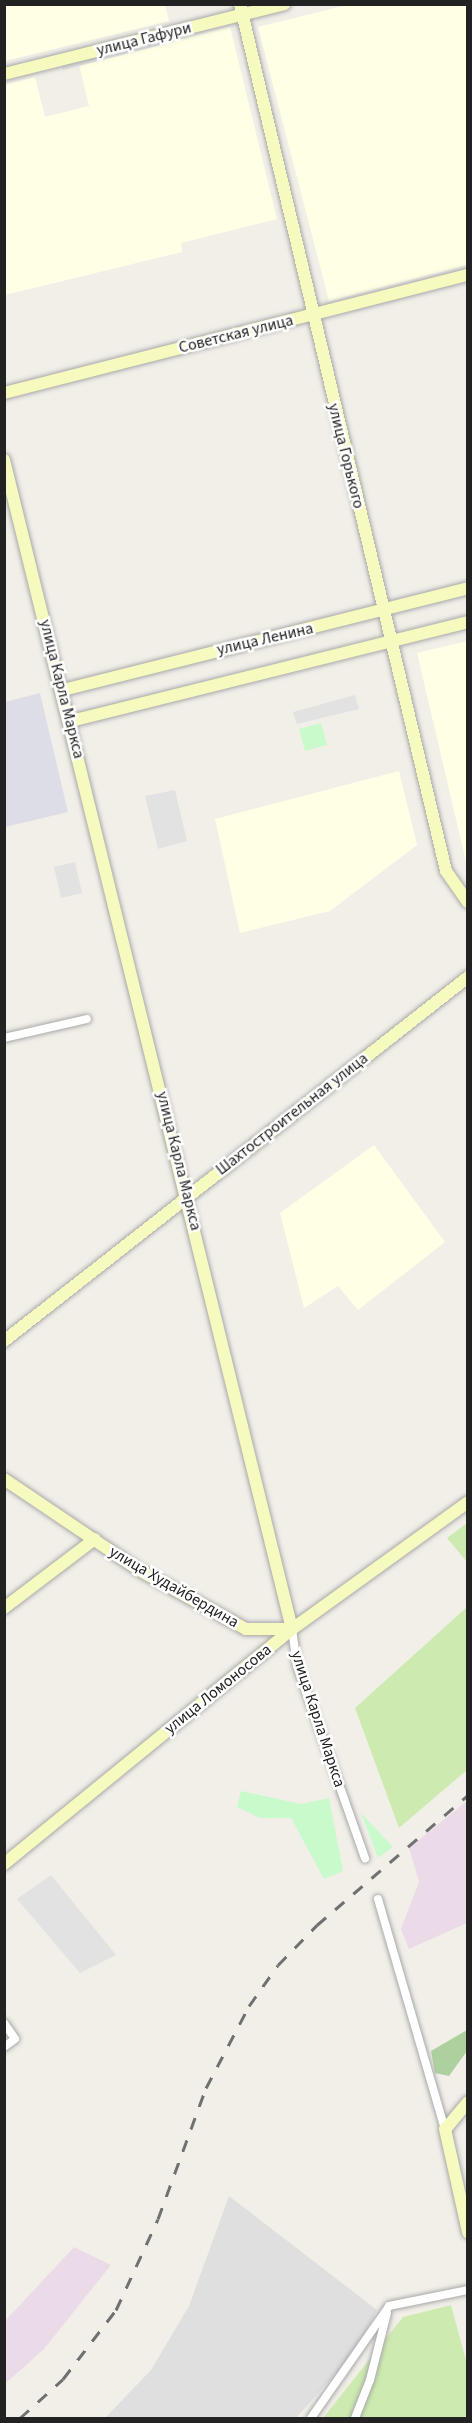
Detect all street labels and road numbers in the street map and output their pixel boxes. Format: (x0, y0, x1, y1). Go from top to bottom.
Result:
street label: улица Гафури (95, 18, 193, 60)
street label: Советская улица (177, 310, 295, 358)
street label: улица Горького (324, 401, 368, 511)
street label: улица Карла Маркса (35, 618, 89, 760)
street label: улица Ленина (215, 619, 315, 659)
street label: Шахтостроительная улица (212, 1049, 372, 1179)
street label: улица Карла Маркса (152, 1090, 206, 1232)
street label: улица Худайбердина (106, 1542, 242, 1632)
street label: улица Ломоносова (161, 1640, 275, 1738)
street label: улица Карла Маркса (287, 1648, 349, 1790)

